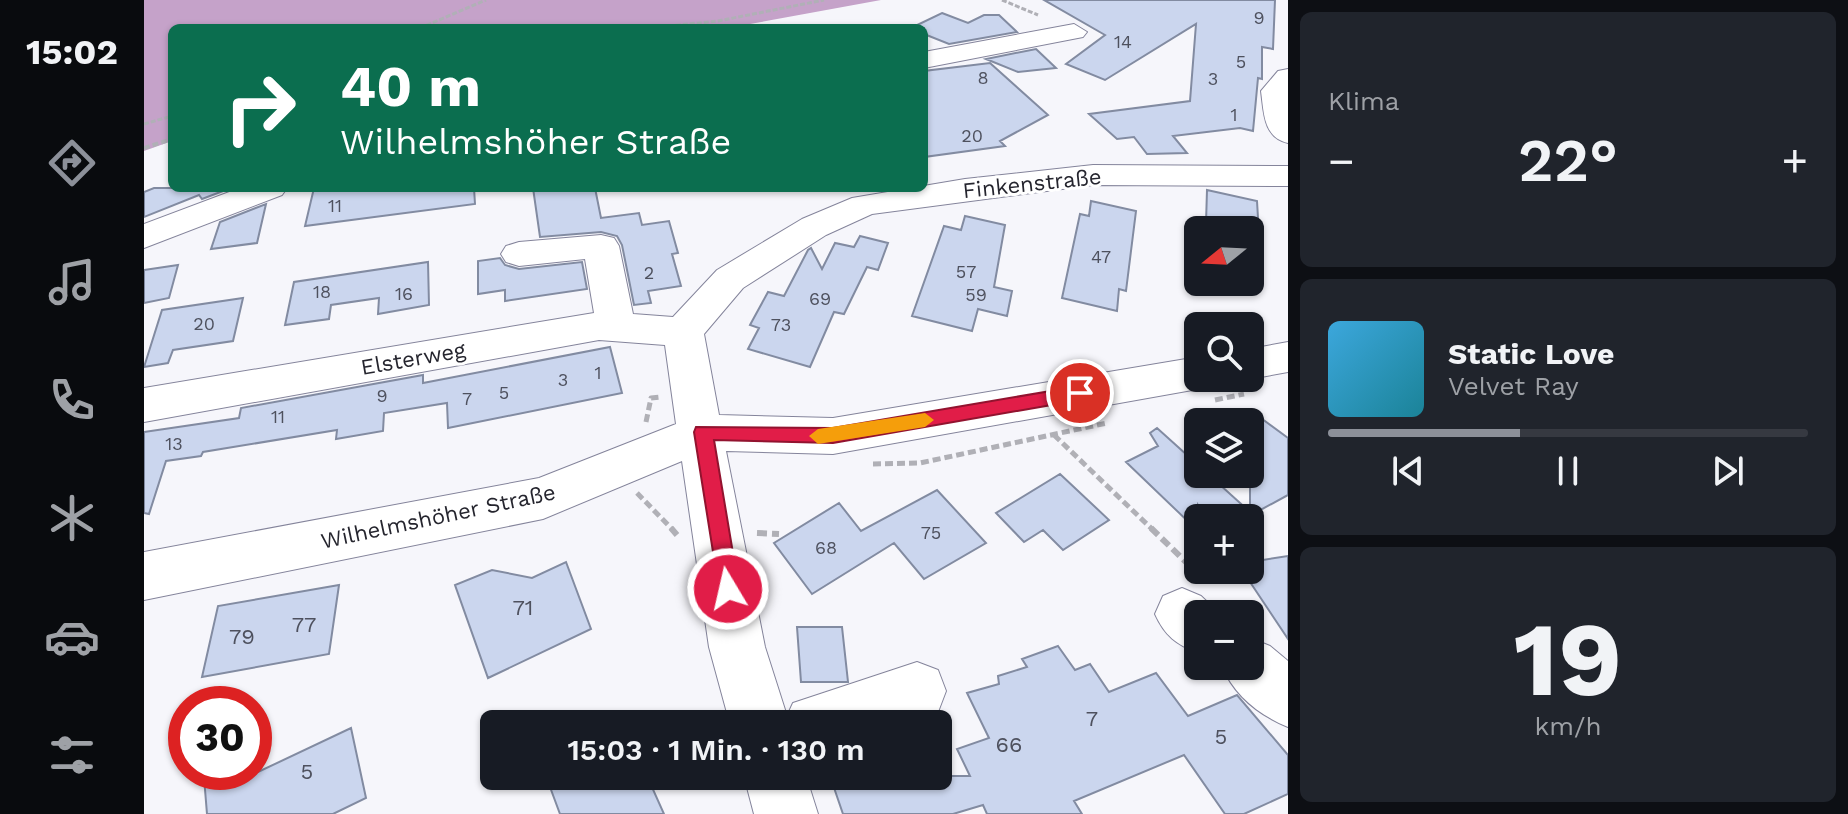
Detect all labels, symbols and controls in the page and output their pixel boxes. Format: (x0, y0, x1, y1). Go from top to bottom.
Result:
house number: 9 (1253, 7, 1265, 28)
text: 15:02 (26, 31, 118, 73)
house number: 14 (1114, 31, 1132, 52)
house number: 5 (1236, 51, 1246, 72)
text: 40 m (340, 54, 481, 120)
icon: right (208, 56, 312, 160)
house number: 8 (977, 67, 989, 88)
house number: 3 (1208, 68, 1218, 89)
text: Klima (1328, 86, 1399, 116)
house number: 1 (1230, 104, 1238, 125)
text: Wilhelmshöher Straße (340, 121, 731, 163)
house number: 20 (961, 125, 983, 146)
text: 22° (1518, 125, 1618, 196)
icon: directions (44, 135, 100, 191)
text: − (1328, 135, 1355, 187)
text: + (1781, 135, 1808, 187)
street label: Finkenstraße (961, 164, 1103, 203)
house number: 11 (328, 195, 342, 216)
north arrow (1184, 216, 1264, 296)
map controls (1184, 216, 1264, 680)
house number: 47 (1091, 246, 1111, 267)
icon: music (44, 254, 100, 310)
house number: 57 (956, 261, 976, 282)
house number: 2 (644, 262, 654, 283)
house number: 18 (313, 281, 331, 302)
house number: 16 (395, 283, 413, 304)
house number: 59 (965, 284, 987, 305)
house number: 69 (809, 288, 831, 309)
button: search (1184, 312, 1264, 392)
house number: 20 (193, 313, 215, 334)
house number: 73 (771, 314, 791, 335)
text: Static Love (1448, 336, 1614, 371)
street label: Elsterweg (359, 337, 468, 380)
pin (1046, 359, 1114, 427)
house number: 1 (594, 362, 602, 383)
house number: 3 (558, 369, 568, 390)
icon: arrive (1058, 371, 1102, 415)
text: Velvet Ray (1448, 371, 1579, 401)
icon: phone (44, 372, 100, 428)
house number: 5 (499, 382, 509, 403)
house number: 9 (376, 385, 388, 406)
house number: 7 (462, 388, 472, 409)
house number: 11 (271, 406, 285, 427)
button: layers (1184, 408, 1264, 488)
house number: 13 (165, 433, 183, 454)
icon: previous (1386, 449, 1430, 493)
icon: pause (1546, 449, 1590, 493)
icon: next (1706, 449, 1750, 493)
street label: Wilhelmshöher Straße (319, 479, 558, 554)
icon: climate (44, 490, 100, 546)
button: + (1184, 504, 1264, 584)
house number: 75 (921, 522, 941, 543)
house number: 68 (815, 537, 837, 558)
position arrow (686, 547, 770, 631)
house number: 71 (513, 595, 533, 620)
text: 19 (1514, 598, 1622, 720)
button: − (1184, 600, 1264, 680)
icon: car (44, 609, 100, 665)
house number: 77 (292, 612, 316, 637)
house number: 79 (229, 624, 255, 649)
speed limit sign: 30 (168, 686, 272, 790)
house number: 7 (1086, 706, 1098, 731)
text: km/h (1535, 711, 1601, 741)
house number: 5 (1215, 724, 1227, 749)
icon: filters (44, 727, 100, 783)
text: 15:03 · 1 Min. · 130 m (567, 732, 865, 767)
house number: 66 (996, 732, 1022, 757)
house number: 5 (301, 759, 313, 784)

